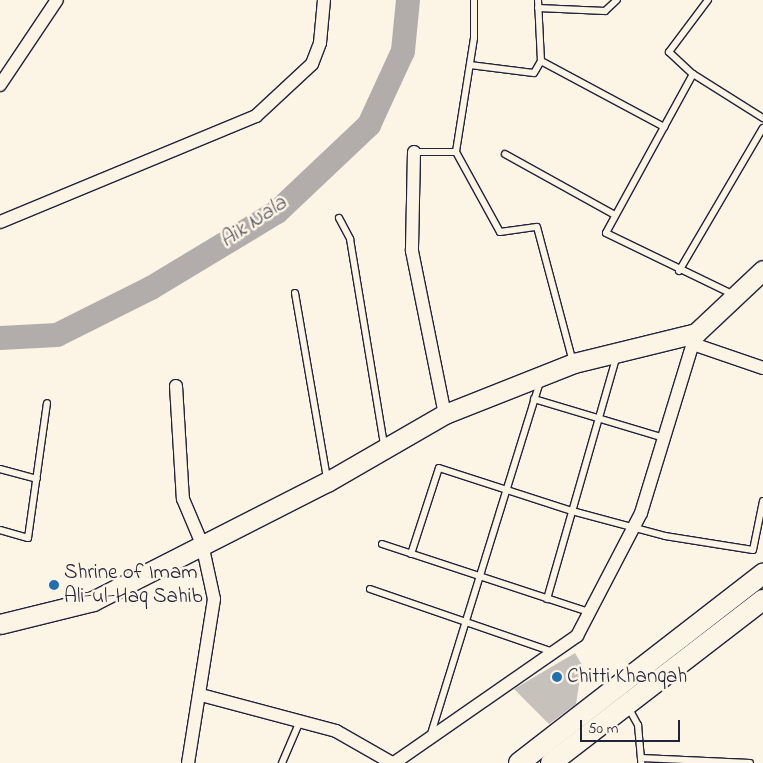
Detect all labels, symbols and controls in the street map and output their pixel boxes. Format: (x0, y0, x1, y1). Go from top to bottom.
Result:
water label: Aik Nala (216, 191, 292, 255)
place label: Shrine of Imam Ali-ul-Haq Sahib (64, 560, 203, 610)
marker: Shrine of Imam Ali-ul-Haq Sahib (48, 579, 60, 591)
place label: Chitti Khanqah (567, 664, 687, 690)
marker: Chitti Khanqah (551, 671, 563, 683)
scale bar (583, 710, 683, 742)
text: 50 m (588, 718, 618, 740)

